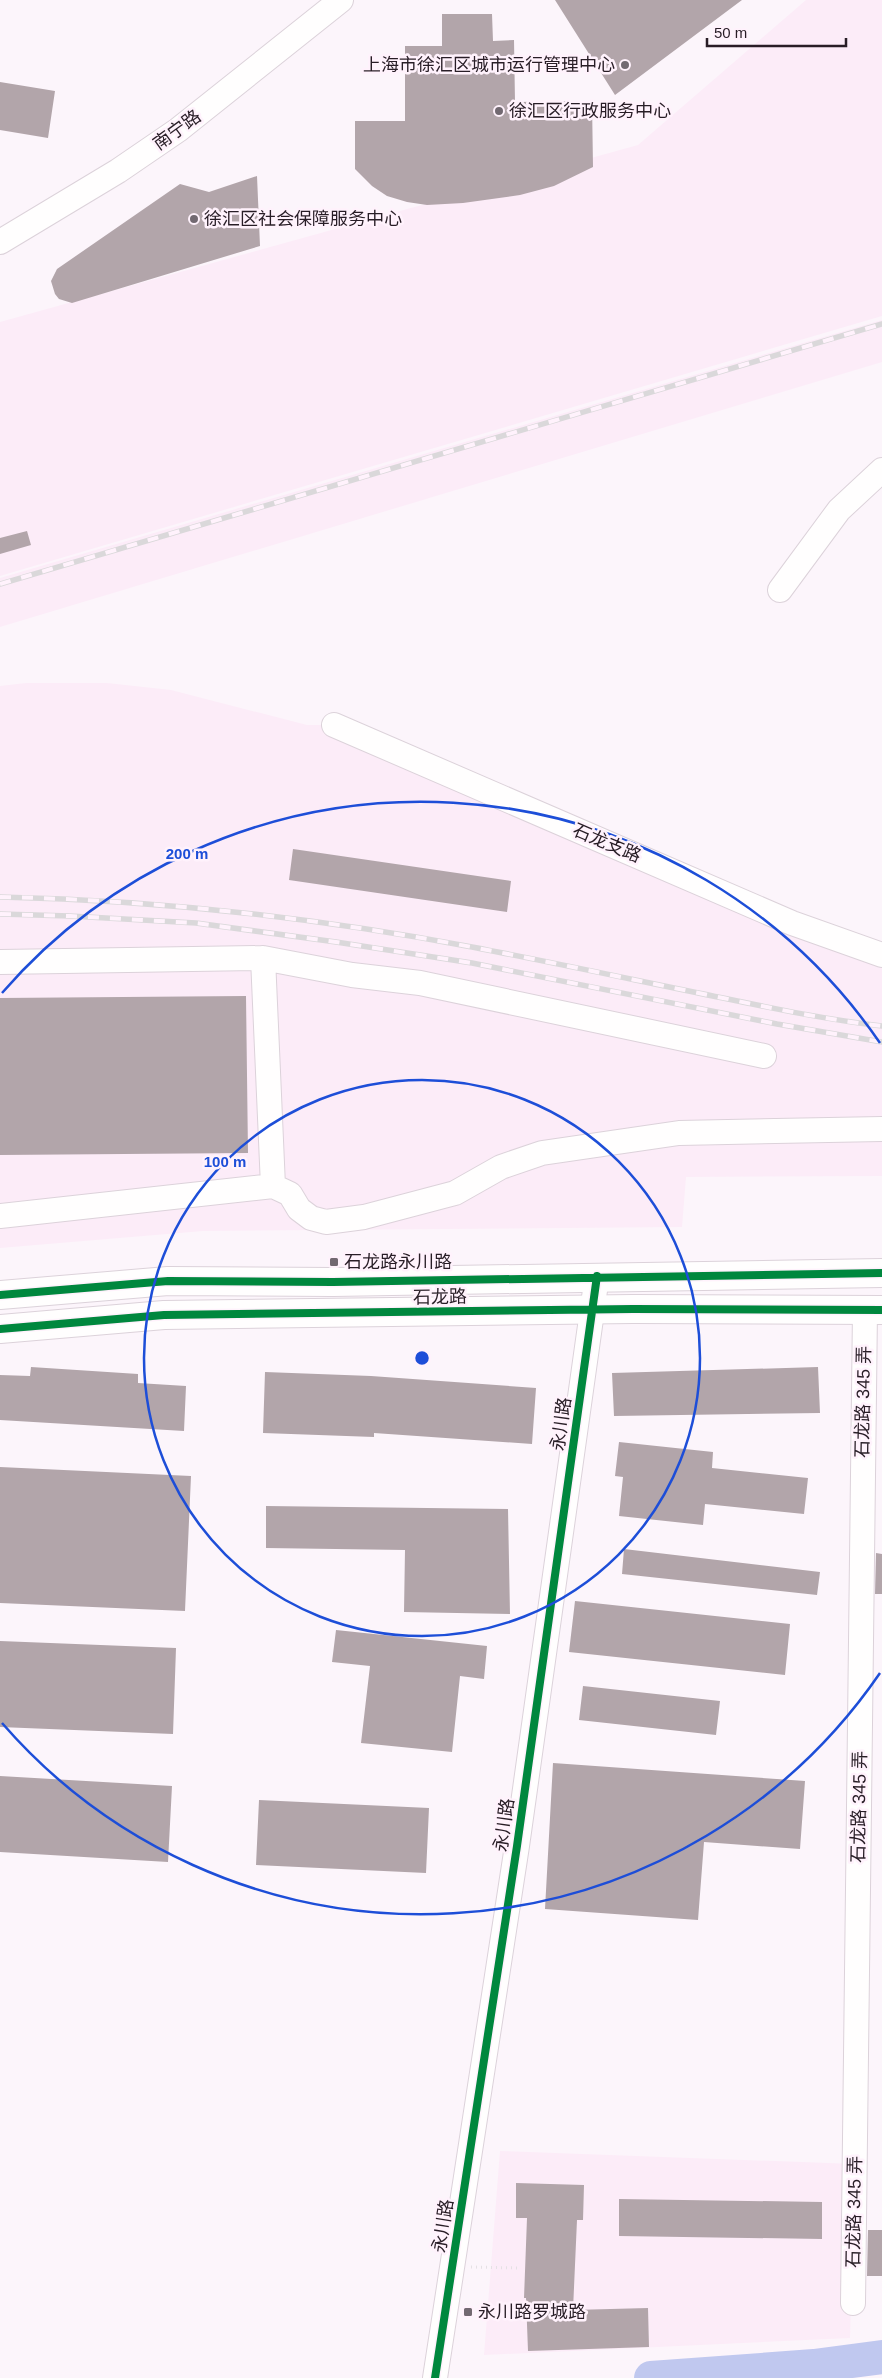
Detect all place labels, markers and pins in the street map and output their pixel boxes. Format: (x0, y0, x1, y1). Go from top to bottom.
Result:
place label: 上海市徐汇区城市运行管理中心 (363, 55, 615, 75)
marker: 上海市徐汇区城市运行管理中心 (619, 59, 631, 71)
place label: 徐汇区行政服务中心 (509, 101, 671, 121)
marker: 徐汇区行政服务中心 (493, 105, 505, 117)
place label: 徐汇区社会保障服务中心 (204, 209, 402, 229)
marker: 徐汇区社会保障服务中心 (188, 213, 200, 225)
place label: 石龙路永川路 (344, 1252, 452, 1272)
marker: 石龙路永川路 (328, 1256, 340, 1268)
centre of rings (413, 1349, 431, 1367)
place label: 永川路罗城路 (478, 2302, 586, 2322)
marker: 永川路罗城路 (462, 2306, 474, 2318)

